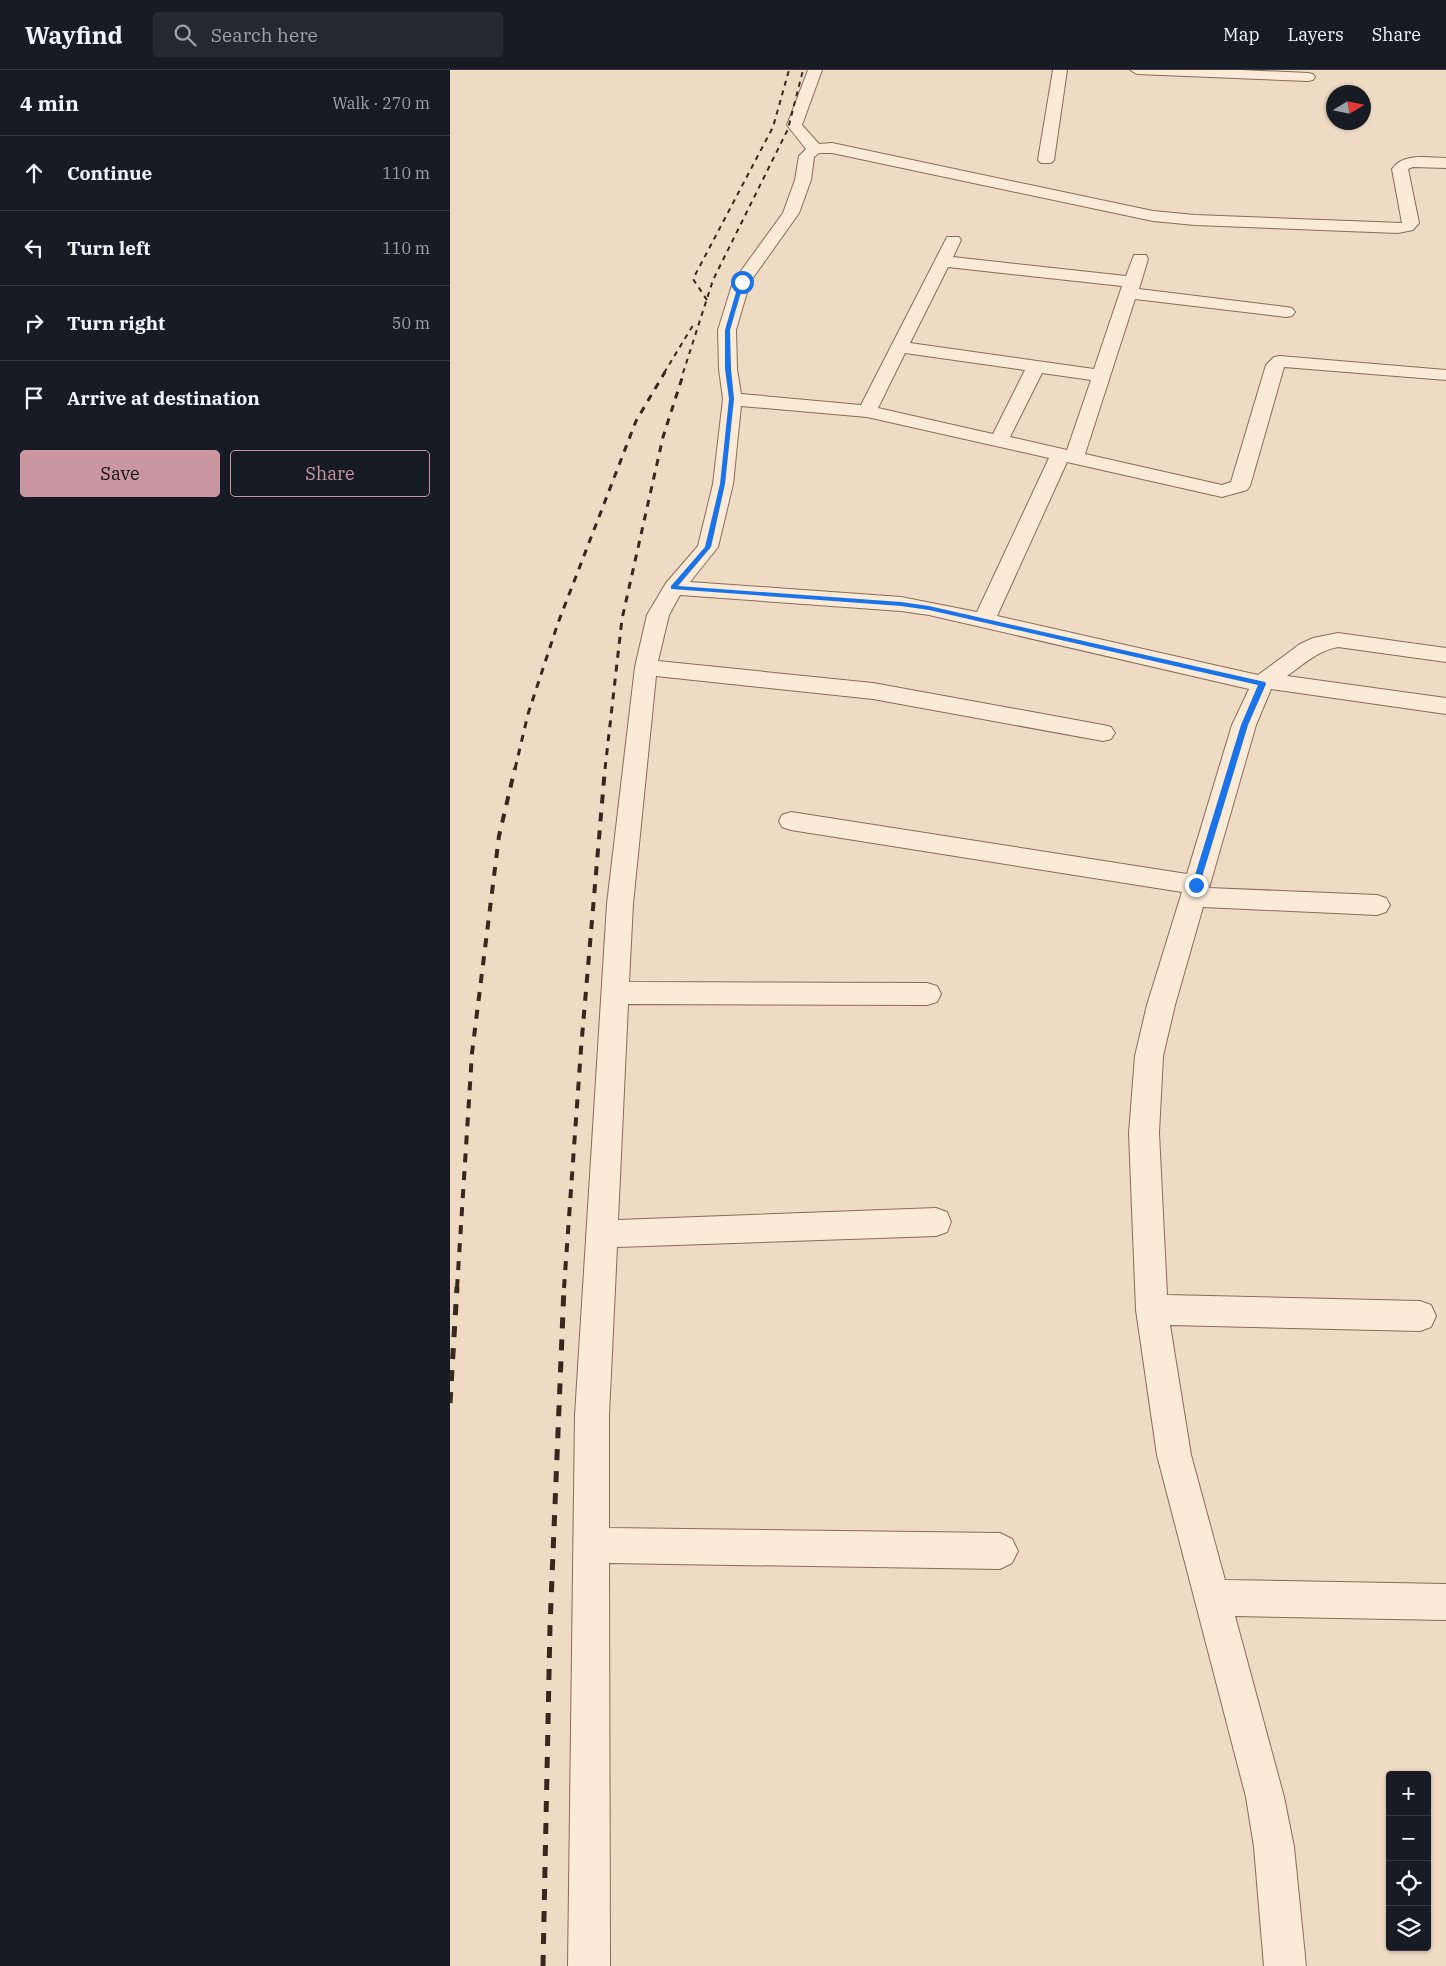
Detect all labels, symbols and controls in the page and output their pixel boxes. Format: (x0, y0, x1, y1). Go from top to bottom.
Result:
search box (153, 12, 503, 57)
text: Wayfind (25, 19, 123, 51)
icon: search (171, 21, 199, 49)
text: Search here (211, 23, 318, 47)
text: Map (1223, 23, 1260, 46)
text: Layers (1288, 23, 1344, 46)
text: Share (1372, 23, 1421, 46)
north arrow (1326, 85, 1371, 130)
text: 4 min (20, 89, 79, 117)
text: Walk · 270 m (332, 93, 430, 113)
icon: ahead (20, 159, 48, 187)
text: Continue (67, 161, 152, 185)
text: 110 m (382, 163, 430, 183)
icon: left (20, 234, 48, 262)
text: Turn left (67, 236, 150, 260)
text: 110 m (382, 238, 430, 258)
route start (731, 271, 754, 294)
icon: right (20, 309, 48, 337)
text: Turn right (67, 311, 165, 335)
text: 50 m (392, 313, 430, 333)
icon: arrive (20, 384, 48, 412)
text: Arrive at destination (67, 386, 260, 410)
button: Save (20, 450, 220, 497)
button: Share (230, 450, 430, 497)
route end (1185, 874, 1208, 897)
map controls (1386, 1771, 1431, 1951)
button: + (1386, 1771, 1431, 1816)
button: − (1386, 1816, 1431, 1861)
button: locate (1386, 1861, 1431, 1906)
button: layers (1386, 1906, 1431, 1951)

